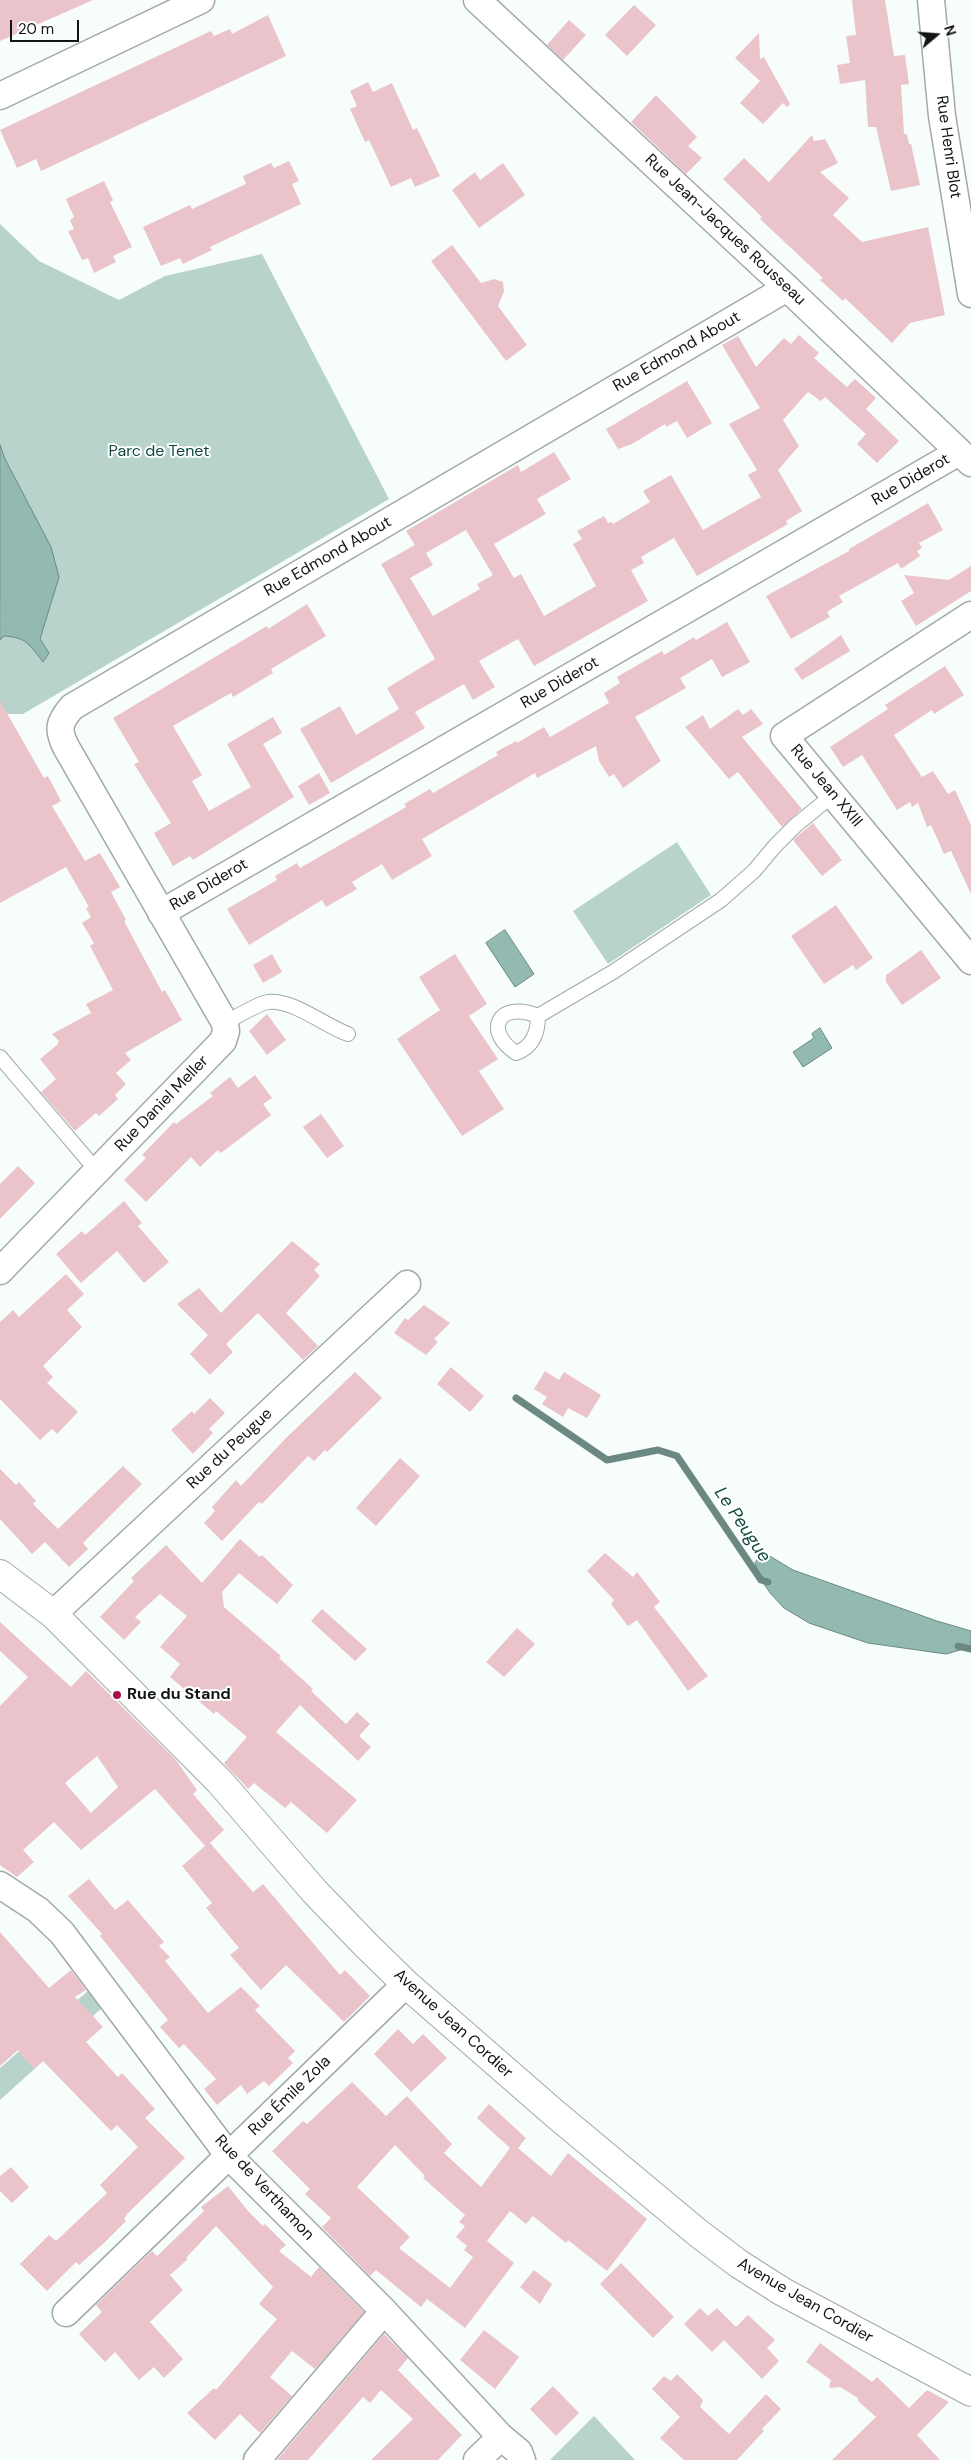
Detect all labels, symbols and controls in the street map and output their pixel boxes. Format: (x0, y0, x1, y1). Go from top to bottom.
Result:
scale bar (12, 10, 81, 42)
north arrow (911, 10, 961, 60)
text: 20 m (18, 19, 54, 39)
text: N (940, 23, 960, 38)
street label: Rue Henri Blot (931, 94, 965, 200)
street label: Rue Jean-Jacques Rousseau (641, 150, 809, 310)
street label: Rue Edmond About (610, 308, 744, 396)
park label: Parc de Tenet (109, 442, 209, 462)
street label: Rue Diderot (869, 450, 953, 510)
street label: Rue Edmond About (261, 513, 395, 601)
street label: Rue Diderot (518, 653, 602, 713)
street label: Rue Jean XXIII (786, 741, 866, 831)
street label: Rue Diderot (167, 855, 251, 915)
street label: Rue Daniel Meller (111, 1052, 213, 1156)
street label: Rue du Peugue (183, 1405, 277, 1493)
water label: Le Peugue (709, 1483, 775, 1567)
place label: Rue du Stand (127, 1685, 231, 1705)
marker: Rue du Stand (111, 1689, 123, 1701)
street label: Avenue Jean Cordier (390, 1966, 516, 2082)
street label: Rue Émile Zola (245, 2052, 335, 2140)
street label: Rue de Verthamon (210, 2131, 318, 2245)
street label: Avenue Jean Cordier (734, 2254, 876, 2348)

